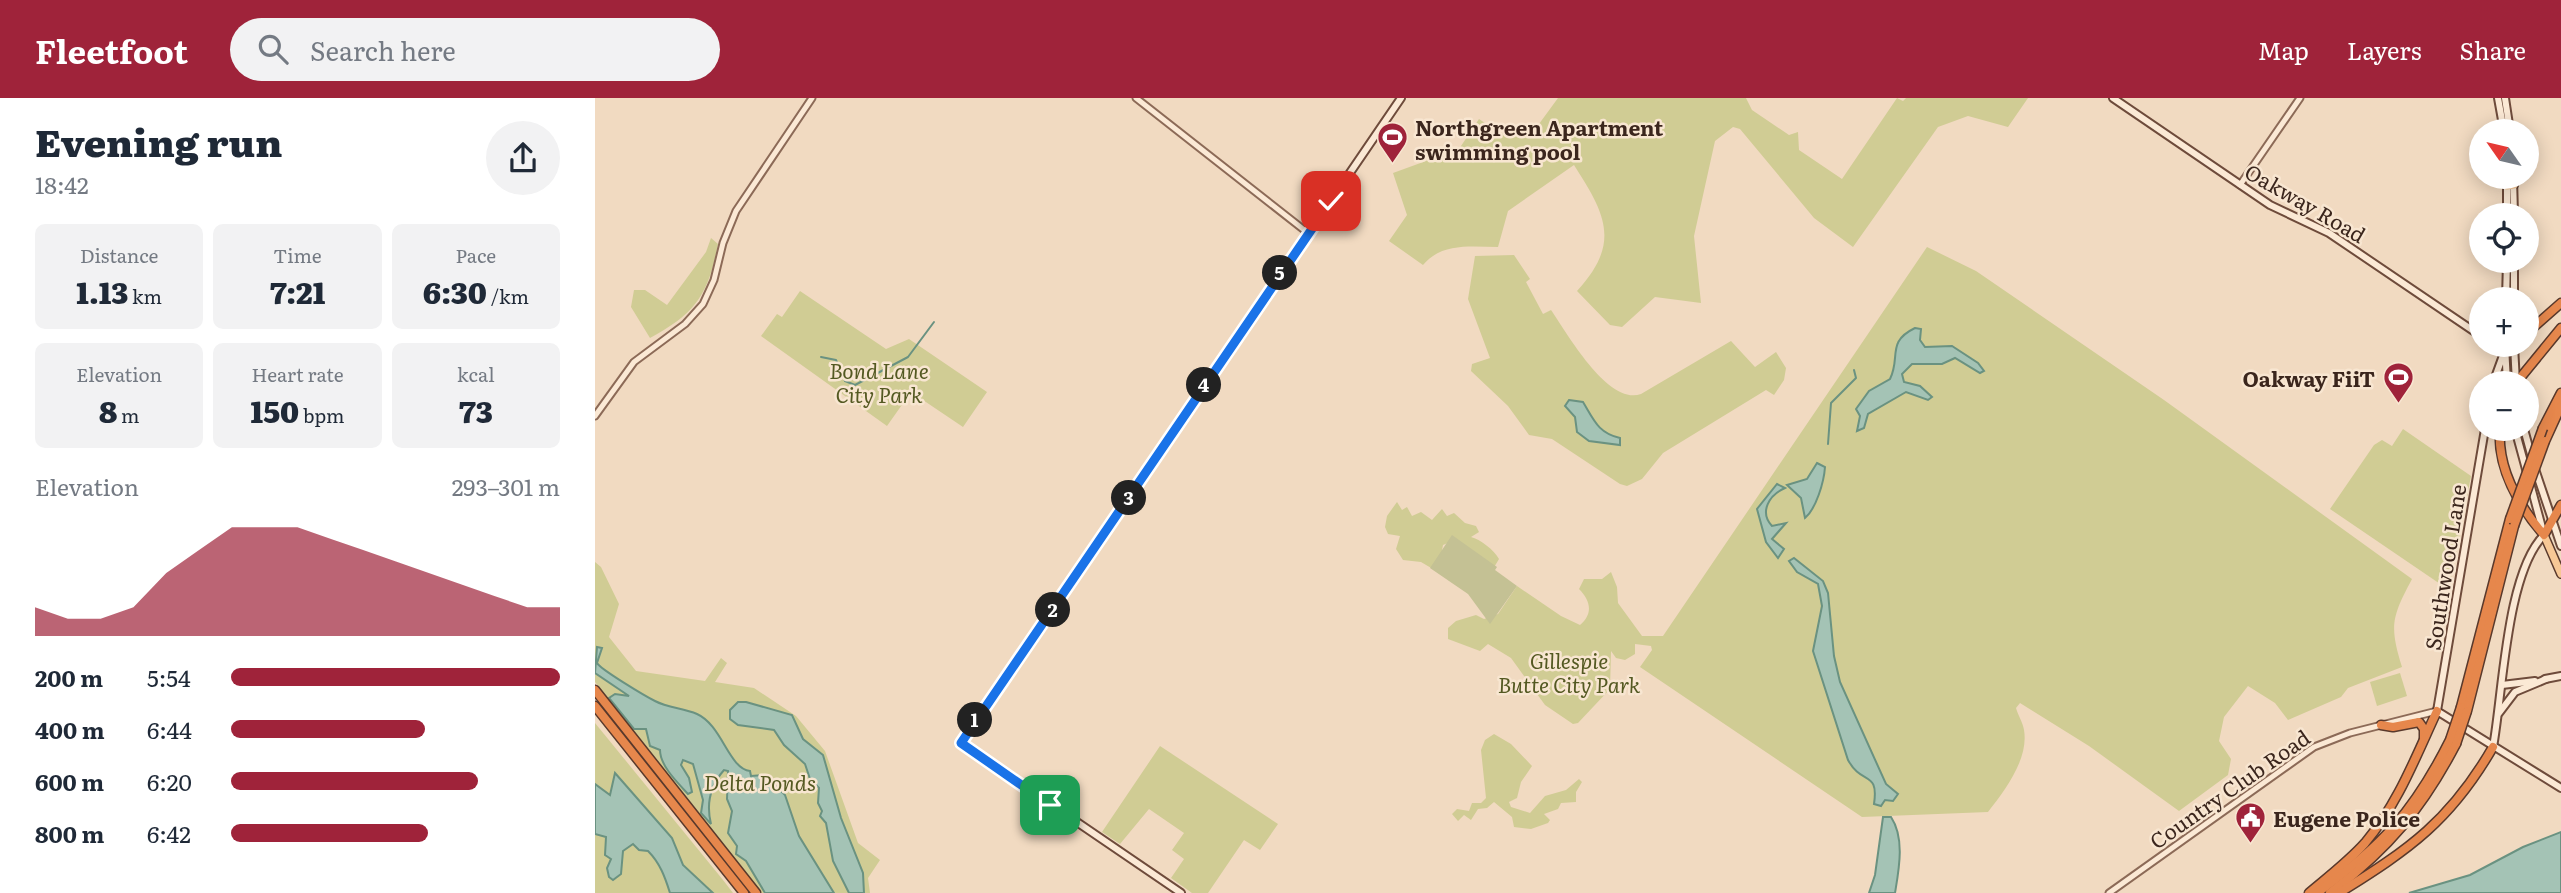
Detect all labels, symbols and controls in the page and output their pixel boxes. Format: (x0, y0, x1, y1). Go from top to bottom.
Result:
search box (230, 18, 720, 81)
text: Fleetfoot (35, 25, 188, 74)
icon: search (254, 30, 292, 68)
text: Search here (310, 30, 456, 69)
text: Map (2258, 32, 2309, 67)
text: Layers (2347, 32, 2421, 67)
text: Share (2459, 32, 2526, 67)
place label: Northgreen Apartment swimming pool (1415, 111, 1664, 166)
text: Evening run (35, 112, 282, 169)
north arrow (2469, 119, 2539, 189)
map controls (2469, 119, 2539, 441)
button: share (486, 121, 560, 195)
sports icon: Northgreen Apartment swimming pool (1375, 121, 1409, 165)
street label: Oakway Road (2240, 155, 2372, 249)
text: 18:42 (35, 167, 89, 201)
pin (1301, 171, 1361, 231)
icon: check (1312, 182, 1350, 220)
button: locate (2469, 203, 2539, 273)
text: Distance (80, 241, 158, 269)
text: Time (273, 241, 322, 269)
text: Pace (455, 241, 496, 269)
pin: 5 (1263, 256, 1297, 290)
text: 5 (1274, 258, 1285, 286)
text: 1.13 (76, 269, 128, 313)
text: 7:21 (270, 269, 325, 313)
text: 6:30 (423, 269, 487, 313)
text: km (128, 282, 162, 310)
text: /km (487, 282, 529, 310)
button: + (2469, 287, 2539, 357)
park label: Bond Lane City Park (829, 354, 929, 409)
text: Elevation (76, 360, 162, 388)
text: Heart rate (251, 360, 344, 388)
text: kcal (457, 360, 495, 388)
sports icon: Oakway FiiT (2381, 360, 2415, 404)
place label: Oakway FiiT (2243, 362, 2375, 393)
pin: 4 (1187, 368, 1221, 402)
text: 4 (1198, 370, 1209, 398)
button: − (2469, 371, 2539, 441)
text: 8 (99, 388, 117, 432)
text: 150 (251, 388, 299, 432)
text: 73 (459, 388, 493, 432)
text: m (117, 401, 139, 429)
text: bpm (299, 401, 344, 429)
text: Elevation (35, 469, 139, 503)
text: 293–301 m (452, 469, 560, 503)
pin: 3 (1111, 480, 1147, 516)
street label: Southwood Lane (2416, 482, 2472, 652)
text: 3 (1123, 483, 1134, 511)
pin: 2 (1035, 592, 1071, 628)
text: 2 (1047, 595, 1058, 623)
park label: Gillespie Butte City Park (1498, 644, 1641, 699)
text: 200 m (35, 660, 103, 694)
text: 5:54 (147, 660, 191, 694)
pin: 1 (957, 702, 993, 738)
text: 1 (971, 705, 978, 733)
text: 400 m (35, 712, 105, 746)
text: 6:44 (147, 712, 192, 746)
street label: Country Club Road (2142, 721, 2316, 855)
text: 600 m (35, 764, 104, 798)
text: 6:20 (147, 764, 192, 798)
park label: Delta Ponds (704, 766, 816, 797)
pin (1020, 775, 1080, 835)
icon: arrive (1031, 786, 1069, 824)
public building icon: Eugene Police (2233, 800, 2267, 844)
place label: Eugene Police (2273, 802, 2420, 833)
text: 800 m (35, 816, 104, 850)
text: 6:42 (147, 816, 191, 850)

